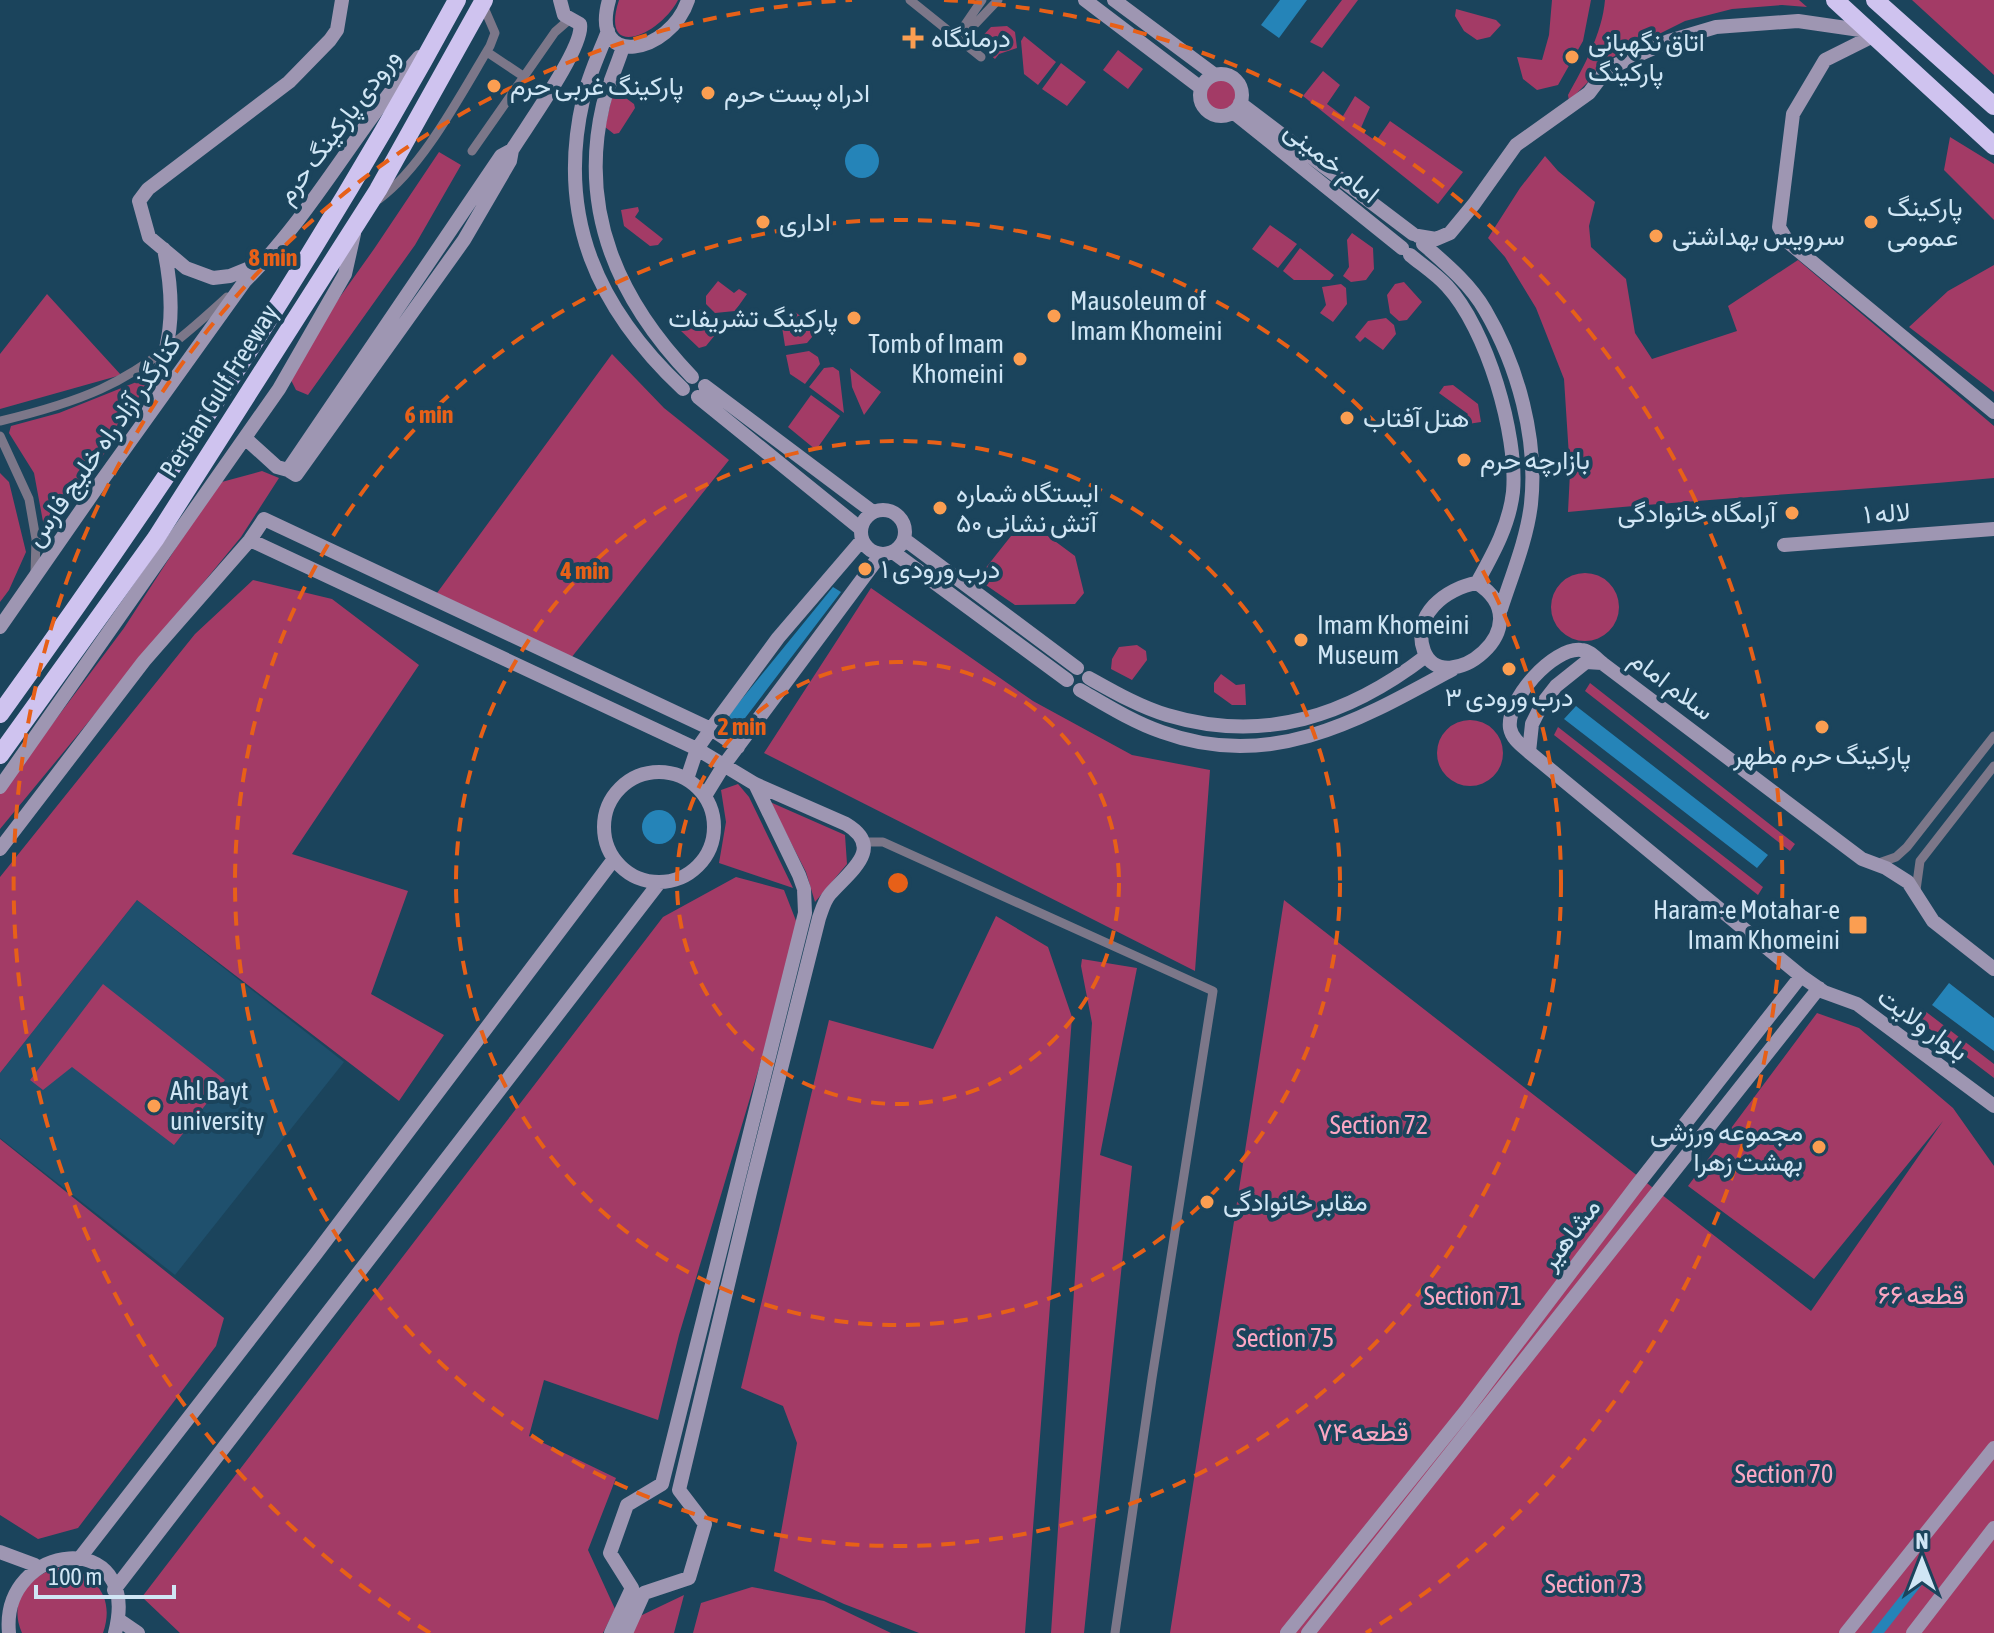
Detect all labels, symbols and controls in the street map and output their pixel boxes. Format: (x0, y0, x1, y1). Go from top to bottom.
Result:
place label: درمانگاه (931, 23, 1011, 54)
marker: درمانگاه (902, 27, 924, 49)
place label: اتاق نگهبانی پارکینگ (1588, 27, 1705, 90)
street label: ورودی پارکینگ حرم (270, 43, 408, 211)
marker: اتاق نگهبانی پارکینگ (1563, 48, 1581, 66)
place label: پارکینگ غربی حرم (510, 71, 684, 104)
marker: پارکینگ غربی حرم (485, 77, 503, 95)
place label: ادراه پست حرم (724, 78, 870, 111)
marker: ادراه پست حرم (699, 84, 717, 102)
street label: امام خمینی (1277, 115, 1385, 211)
place label: پارکینگ عمومی (1887, 192, 1963, 253)
place label: اداری (779, 207, 831, 238)
marker: اداری (754, 213, 772, 231)
marker: پارکینگ عمومی (1862, 213, 1880, 231)
place label: سرویس بهداشتی (1672, 221, 1845, 252)
marker: سرویس بهداشتی (1647, 227, 1665, 245)
text: 8 min (248, 244, 298, 271)
place label: Mausoleum of Imam Khomeini (1070, 286, 1222, 346)
street label: Persian Gulf Freeway (154, 299, 284, 483)
place label: پارکینگ تشریفات (668, 303, 838, 336)
marker: Mausoleum of Imam Khomeini (1045, 307, 1063, 325)
marker: پارکینگ تشریفات (845, 309, 863, 327)
place label: Tomb of Imam Khomeini (868, 329, 1004, 389)
street label: کنارگذر آزاد راه خلیج فارس (19, 330, 189, 554)
marker: Tomb of Imam Khomeini (1011, 350, 1029, 368)
text: 6 min (404, 401, 454, 428)
place label: هتل آفتاب (1363, 403, 1469, 434)
marker: هتل آفتاب (1338, 409, 1356, 427)
place label: بازارچه حرم (1480, 445, 1590, 478)
marker: بازارچه حرم (1455, 451, 1473, 469)
place label: ایستگاه شماره ۵۰ آتش نشانی (956, 478, 1099, 539)
street label: لاله ۱ (1863, 496, 1911, 530)
place label: آرامگاه خانوادگی (1617, 498, 1778, 529)
marker: ایستگاه شماره ۵۰ آتش نشانی (931, 499, 949, 517)
marker: آرامگاه خانوادگی (1783, 504, 1801, 522)
place label: درب ورودی ۱ (881, 554, 1000, 585)
text: 4 min (559, 557, 610, 584)
marker: درب ورودی ۱ (856, 560, 874, 578)
place label: Imam Khomeini Museum (1317, 610, 1469, 670)
marker: Imam Khomeini Museum (1292, 631, 1310, 649)
street label: سلام امام (1623, 644, 1720, 728)
marker: درب ورودی ۳ (1500, 660, 1518, 678)
place label: درب ورودی ۳ (1445, 682, 1573, 713)
text: 2 min (717, 713, 767, 740)
marker: پارکینگ حرم مطهر (1813, 718, 1831, 736)
place label: پارکینگ حرم مطهر (1732, 740, 1911, 773)
centre of rings (884, 869, 912, 897)
place label: Haram-e Motahar-e Imam Khomeini (1653, 895, 1840, 955)
marker: Haram-e Motahar-e Imam Khomeini (1847, 914, 1869, 936)
street label: بلوار ولایت (1871, 981, 1974, 1068)
place label: Ahl Bayt university (170, 1076, 265, 1136)
marker: Ahl Bayt university (145, 1097, 163, 1115)
park label: Section 72 (1330, 1110, 1428, 1140)
place label: مجموعه ورزشی بهشت زهرا (1650, 1117, 1803, 1178)
marker: مجموعه ورزشی بهشت زهرا (1810, 1138, 1828, 1156)
place label: مقابر خانوادگی (1223, 1187, 1368, 1218)
marker: مقابر خانوادگی (1198, 1193, 1216, 1211)
street label: مشاهیر (1533, 1193, 1607, 1277)
park label: قطعه ۶۶ (1878, 1280, 1964, 1310)
park label: Section 71 (1424, 1281, 1522, 1311)
park label: Section 75 (1236, 1323, 1334, 1353)
park label: قطعه ۷۴ (1317, 1417, 1409, 1447)
park label: Section 70 (1735, 1459, 1833, 1489)
north arrow (1882, 1521, 1962, 1601)
text: N (1916, 1528, 1928, 1554)
scale bar (36, 1549, 174, 1599)
text: 100 m (48, 1563, 102, 1590)
park label: Section 73 (1545, 1569, 1643, 1599)

